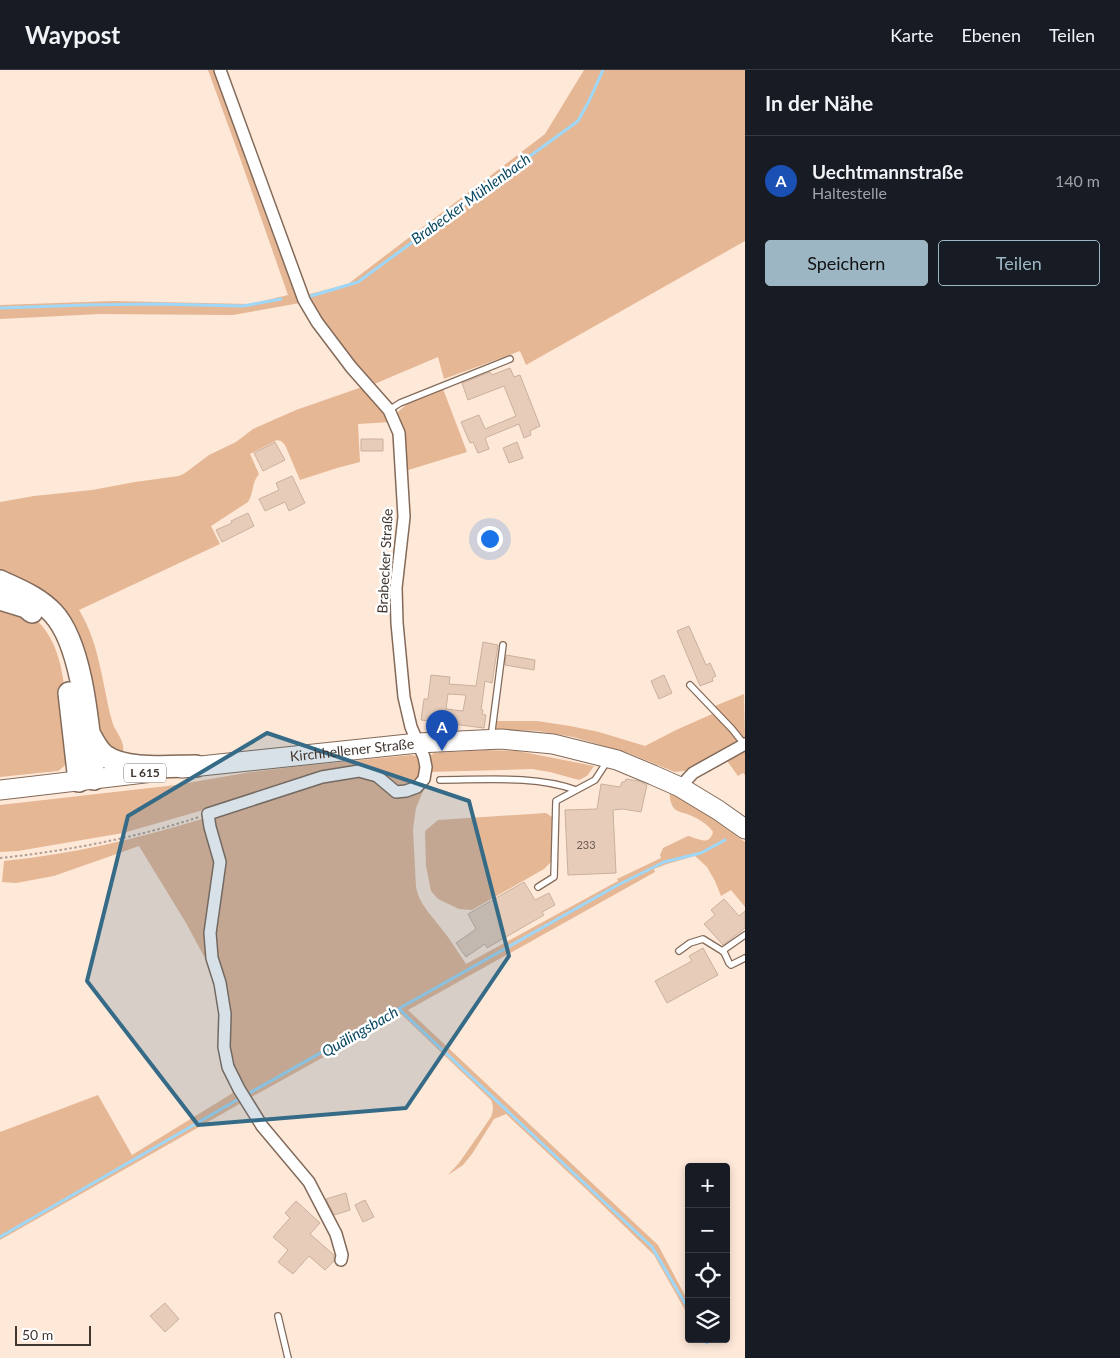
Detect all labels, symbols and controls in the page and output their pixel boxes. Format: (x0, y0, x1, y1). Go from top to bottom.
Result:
text: Waypost (25, 20, 120, 49)
text: Karte (890, 24, 933, 46)
text: Ebenen (961, 24, 1021, 46)
text: Teilen (1049, 24, 1095, 46)
text: In der Nähe (765, 90, 873, 115)
water label: Brabecker Mühlenbach (407, 149, 534, 247)
text: Uechtmannstraße (812, 160, 963, 183)
text: A (775, 171, 787, 190)
text: 140 m (1055, 171, 1100, 190)
text: Haltestelle (812, 183, 887, 202)
button: Speichern (765, 240, 928, 286)
button: Teilen (938, 240, 1100, 286)
street label: Brabecker Straße (373, 508, 396, 614)
your location (477, 526, 503, 552)
pin: A (426, 710, 458, 751)
street label: Kirchhellener Straße (289, 734, 415, 765)
road number: L 615 (124, 764, 166, 782)
house number: 233 (576, 838, 596, 851)
water label: Quälingsbach (318, 1002, 401, 1060)
map controls (685, 1163, 730, 1343)
button: + (685, 1163, 730, 1208)
button: − (685, 1208, 730, 1253)
button: locate (685, 1253, 730, 1298)
button: layers (685, 1298, 730, 1343)
scale bar (15, 1323, 91, 1346)
text: 50 m (22, 1326, 53, 1343)

